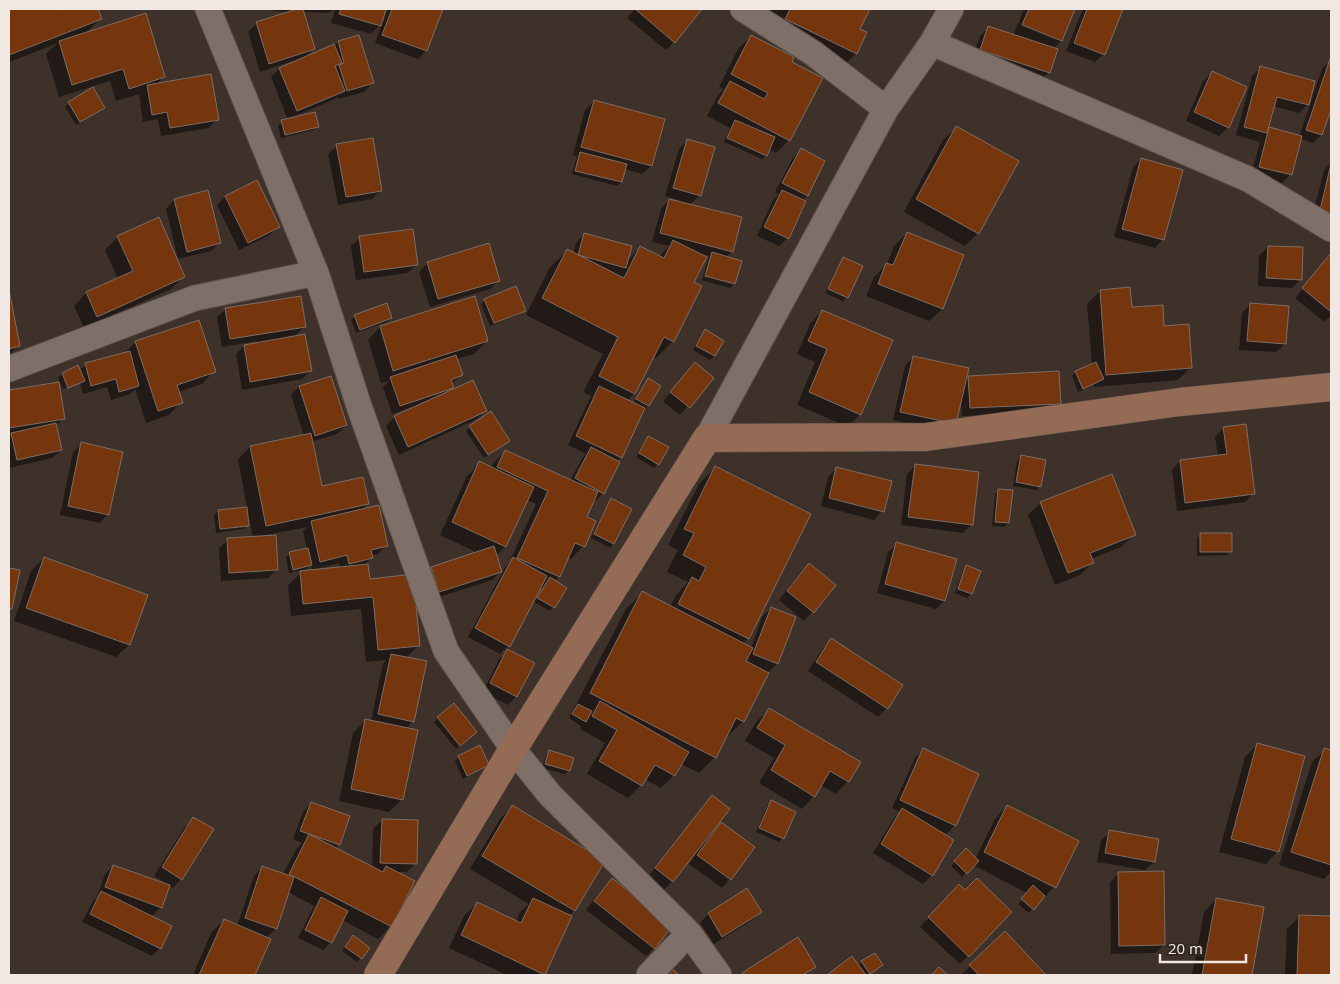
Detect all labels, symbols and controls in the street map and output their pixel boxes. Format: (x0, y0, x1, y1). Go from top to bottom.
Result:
scale bar (1160, 932, 1246, 964)
text: 20 m (1168, 938, 1203, 958)

